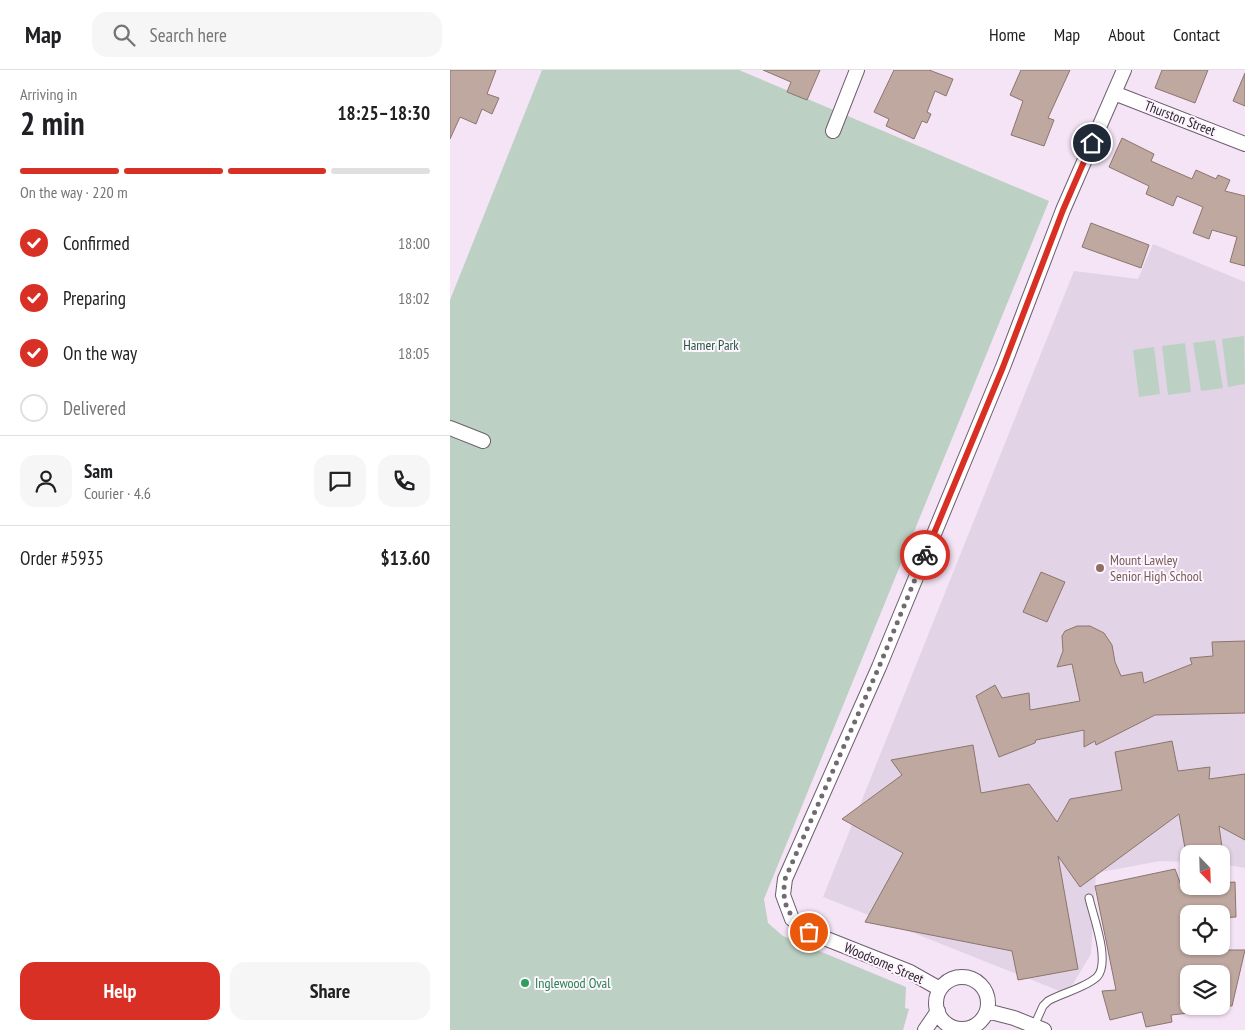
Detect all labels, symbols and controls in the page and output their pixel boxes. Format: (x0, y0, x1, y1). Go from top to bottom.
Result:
search box (92, 12, 442, 57)
text: Map (25, 19, 62, 50)
icon: search (110, 21, 138, 49)
text: Search here (150, 23, 227, 47)
text: Home (989, 23, 1026, 46)
text: Map (1054, 23, 1080, 46)
text: About (1108, 23, 1145, 46)
text: Contact (1173, 23, 1220, 46)
text: Arriving in (20, 84, 77, 104)
street label: Thurston Street (1142, 96, 1218, 140)
text: 18:25–18:30 (337, 101, 430, 125)
text: 2 min (20, 102, 85, 144)
pin (1071, 122, 1113, 164)
icon: home (1078, 129, 1106, 157)
text: On the way · 220 m (20, 182, 128, 202)
icon: check (20, 229, 48, 257)
text: Confirmed (63, 231, 130, 255)
text: 18:00 (398, 233, 430, 253)
icon: check (20, 284, 48, 312)
text: Preparing (63, 286, 126, 310)
text: 18:02 (398, 288, 430, 308)
park label: Hamer Park (683, 336, 739, 354)
icon: check (20, 339, 48, 367)
text: On the way (63, 341, 137, 365)
text: 18:05 (398, 343, 430, 363)
text: Delivered (63, 396, 126, 420)
button: person (20, 455, 72, 507)
button: chat (314, 455, 366, 507)
button: phone (378, 455, 430, 507)
text: Sam (84, 459, 113, 483)
text: Courier · 4.6 (84, 483, 151, 503)
courier (900, 530, 950, 580)
icon: bike (911, 541, 939, 569)
text: Order #5935 (20, 546, 104, 570)
text: $13.60 (381, 546, 430, 570)
place label: Mount Lawley Senior High School (1110, 551, 1203, 585)
marker: Mount Lawley Senior High School (1094, 562, 1106, 574)
north arrow (1180, 845, 1230, 895)
map controls (1180, 845, 1230, 1015)
button: locate (1180, 905, 1230, 955)
pin (788, 911, 830, 953)
icon: bag (795, 918, 823, 946)
street label: Woodsome Street (842, 938, 927, 988)
button: Help (20, 962, 220, 1020)
button: Share (230, 962, 430, 1020)
button: layers (1180, 965, 1230, 1015)
place label: Inglewood Oval (535, 974, 611, 992)
marker: Inglewood Oval (519, 977, 531, 989)

